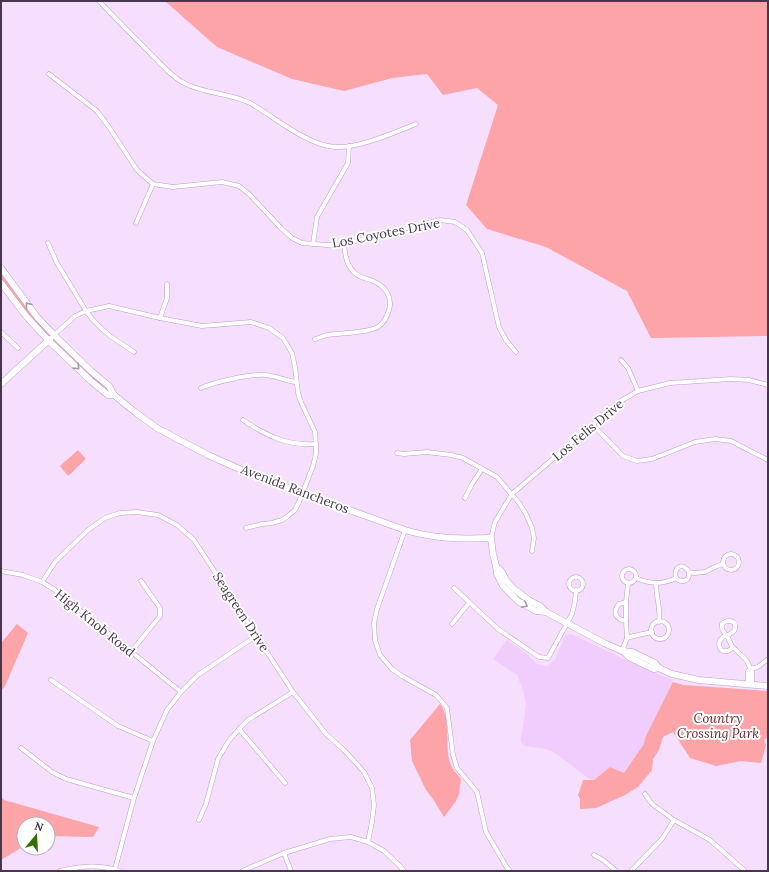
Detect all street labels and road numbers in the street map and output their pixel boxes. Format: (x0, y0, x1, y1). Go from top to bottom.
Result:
street label: Los Coyotes Drive (331, 214, 441, 252)
street label: Los Felis Drive (549, 395, 627, 465)
street label: Avenida Rancheros (238, 460, 352, 517)
street label: Seagreen Drive (209, 569, 273, 655)
street label: High Knob Road (52, 586, 139, 661)

